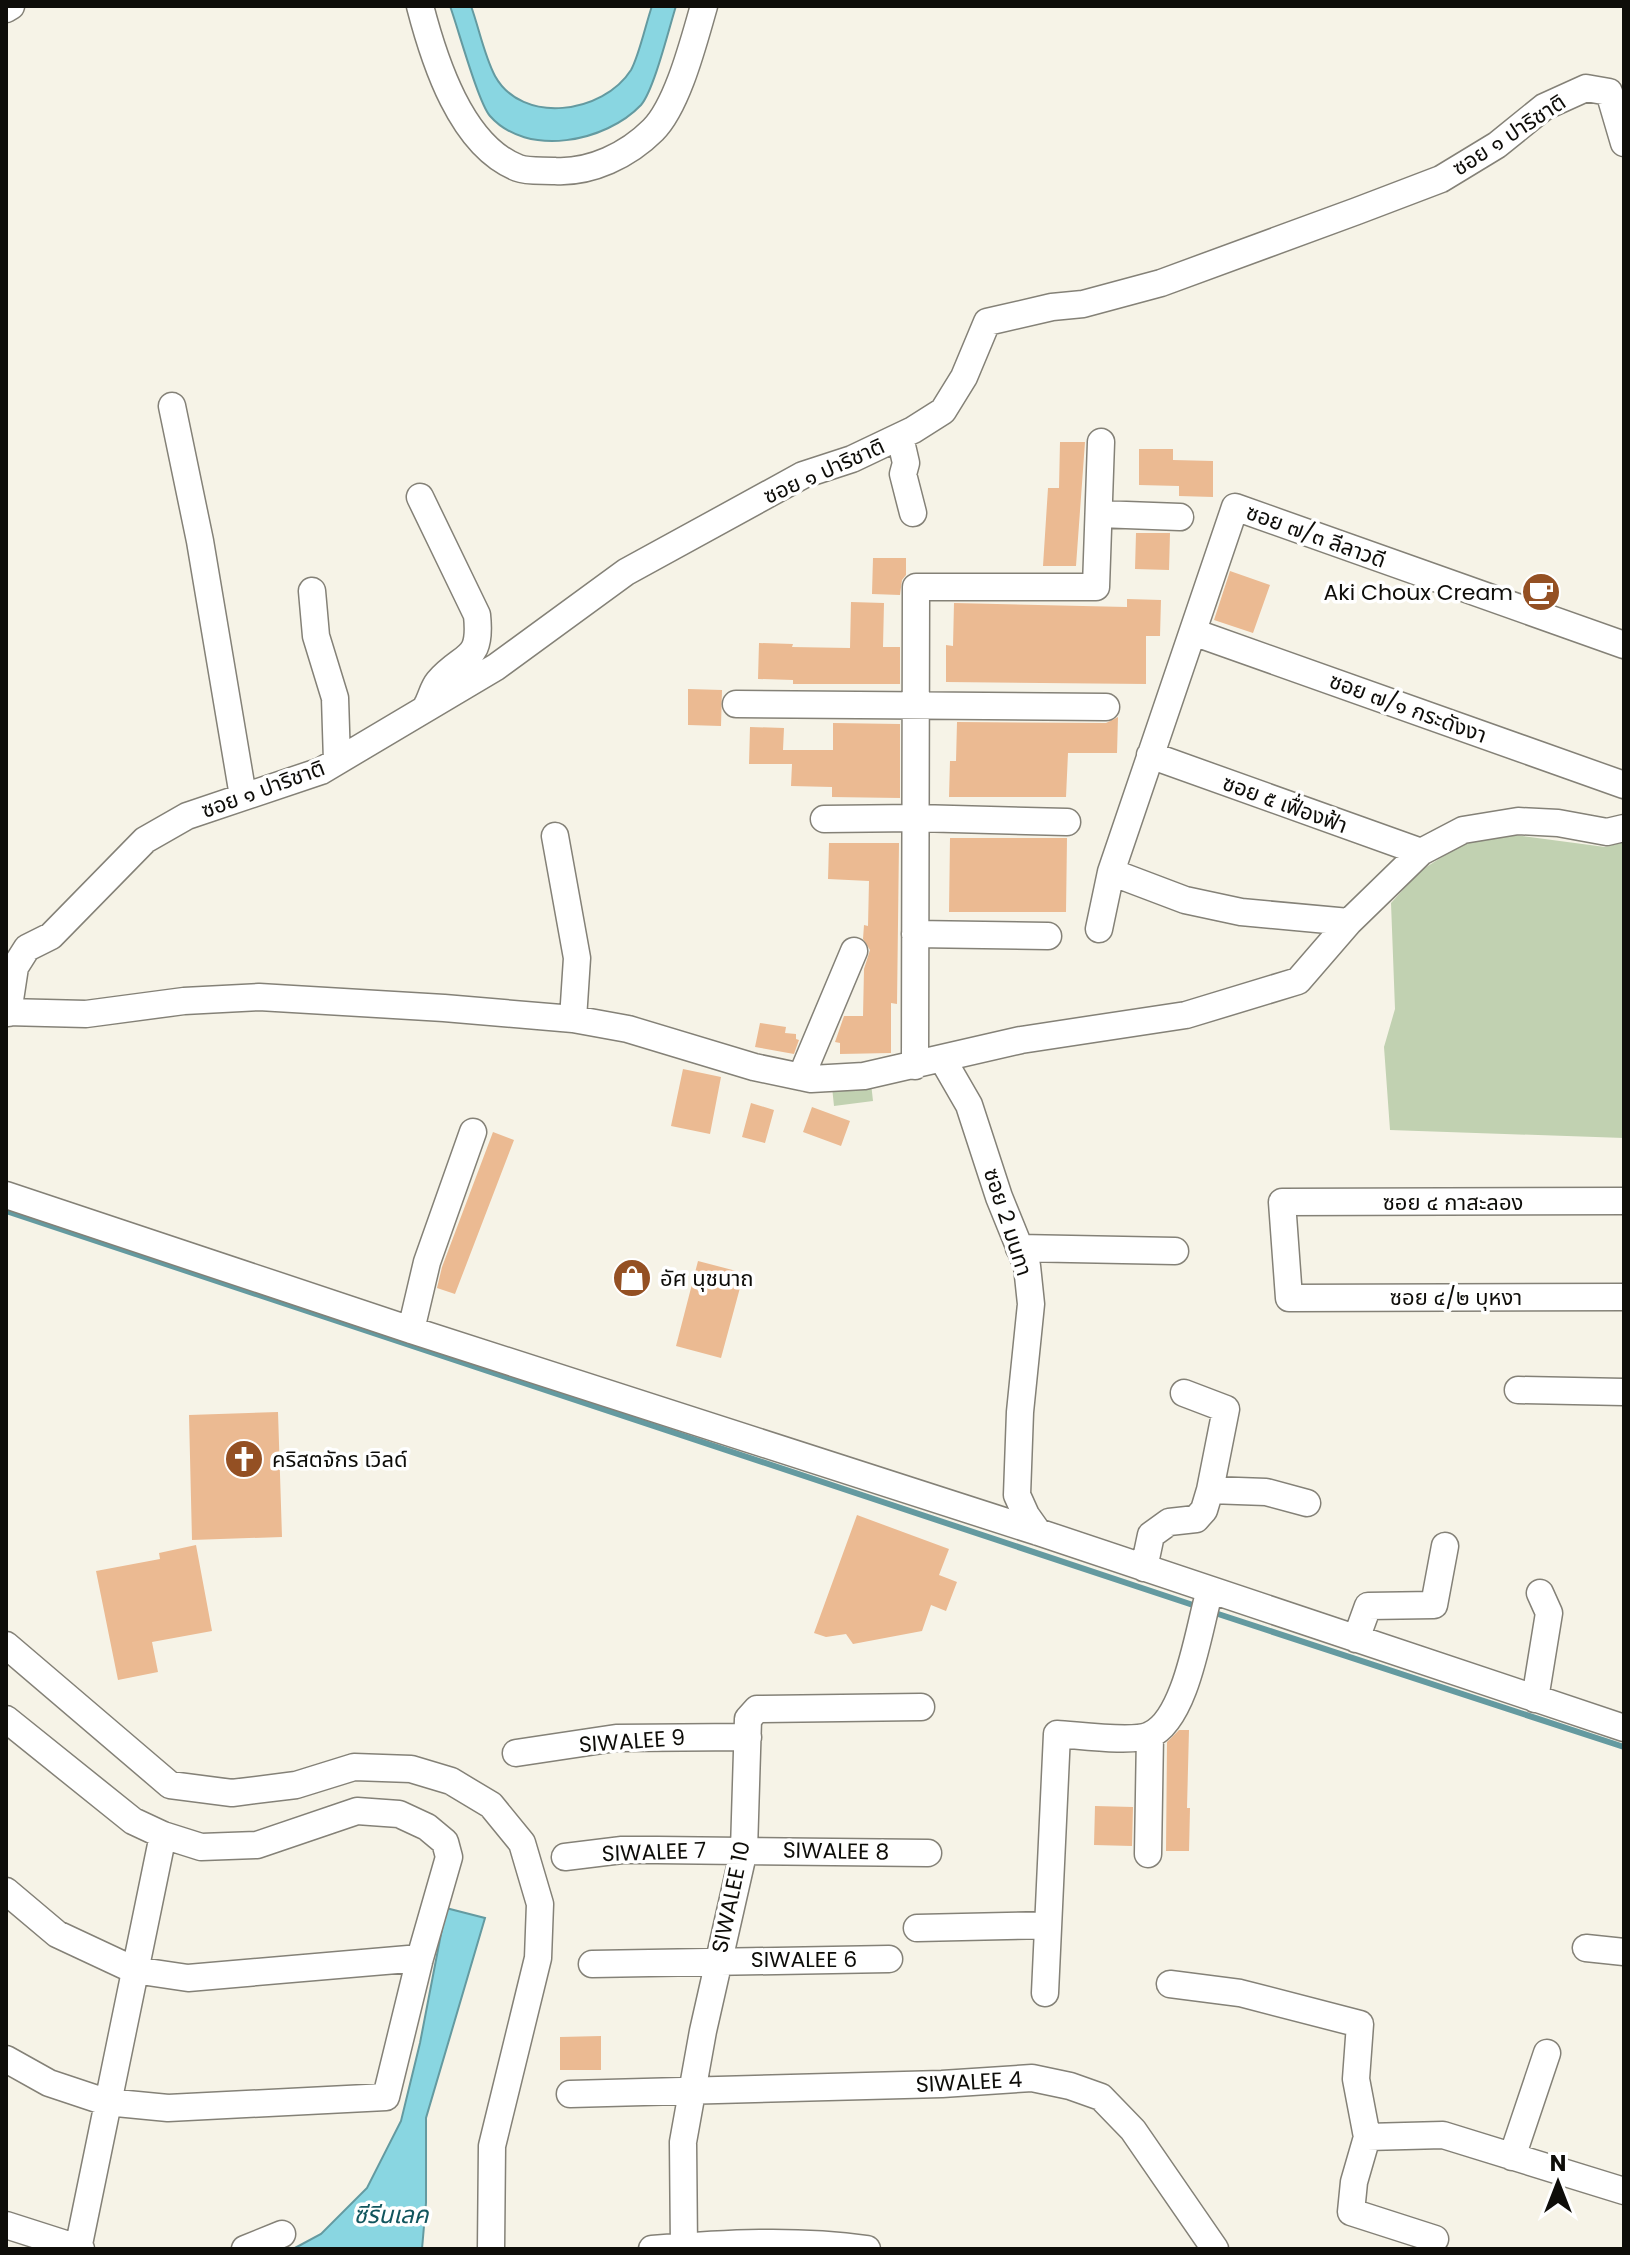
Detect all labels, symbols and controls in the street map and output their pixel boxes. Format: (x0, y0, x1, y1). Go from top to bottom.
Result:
street label: ซอย ๑ ปาริชาติ (1446, 87, 1572, 183)
street label: ซอย ๑ ปาริชาติ (758, 430, 890, 512)
street label: ซอย ๗/๓ ลีลาวดี (1242, 496, 1390, 576)
cafe icon: Aki Choux Cream (1520, 571, 1562, 613)
place label: Aki Choux Cream (1324, 577, 1513, 608)
street label: ซอย ๗/๑ กระดังงา (1325, 665, 1491, 751)
street label: ซอย ๑ ปาริชาติ (197, 752, 329, 826)
street label: ซอย ๕ เฟื่องฟ้า (1218, 767, 1352, 841)
street label: ซอย 2 มนทา (976, 1164, 1040, 1280)
street label: ซอย ๔ กาสะลอง (1383, 1187, 1523, 1218)
shop icon: อัศ นุชนาถ (611, 1257, 653, 1299)
place label: อัศ นุชนาถ (660, 1263, 754, 1294)
street label: ซอย ๔/๒ บุหงา (1390, 1282, 1522, 1313)
church icon: คริสตจักร เวิลด์ (223, 1438, 265, 1480)
place label: คริสตจักร เวิลด์ (272, 1444, 408, 1475)
street label: SIWALEE 9 (578, 1722, 686, 1760)
street label: SIWALEE 7 (601, 1835, 707, 1869)
street label: SIWALEE 8 (783, 1835, 889, 1867)
street label: SIWALEE 10 (704, 1838, 758, 1956)
street label: SIWALEE 6 (751, 1944, 857, 1975)
street label: SIWALEE 4 (915, 2064, 1023, 2100)
north arrow (1518, 2143, 1598, 2223)
text: N (1550, 2148, 1566, 2179)
water label: ซีรีนเลค (353, 2198, 430, 2231)

